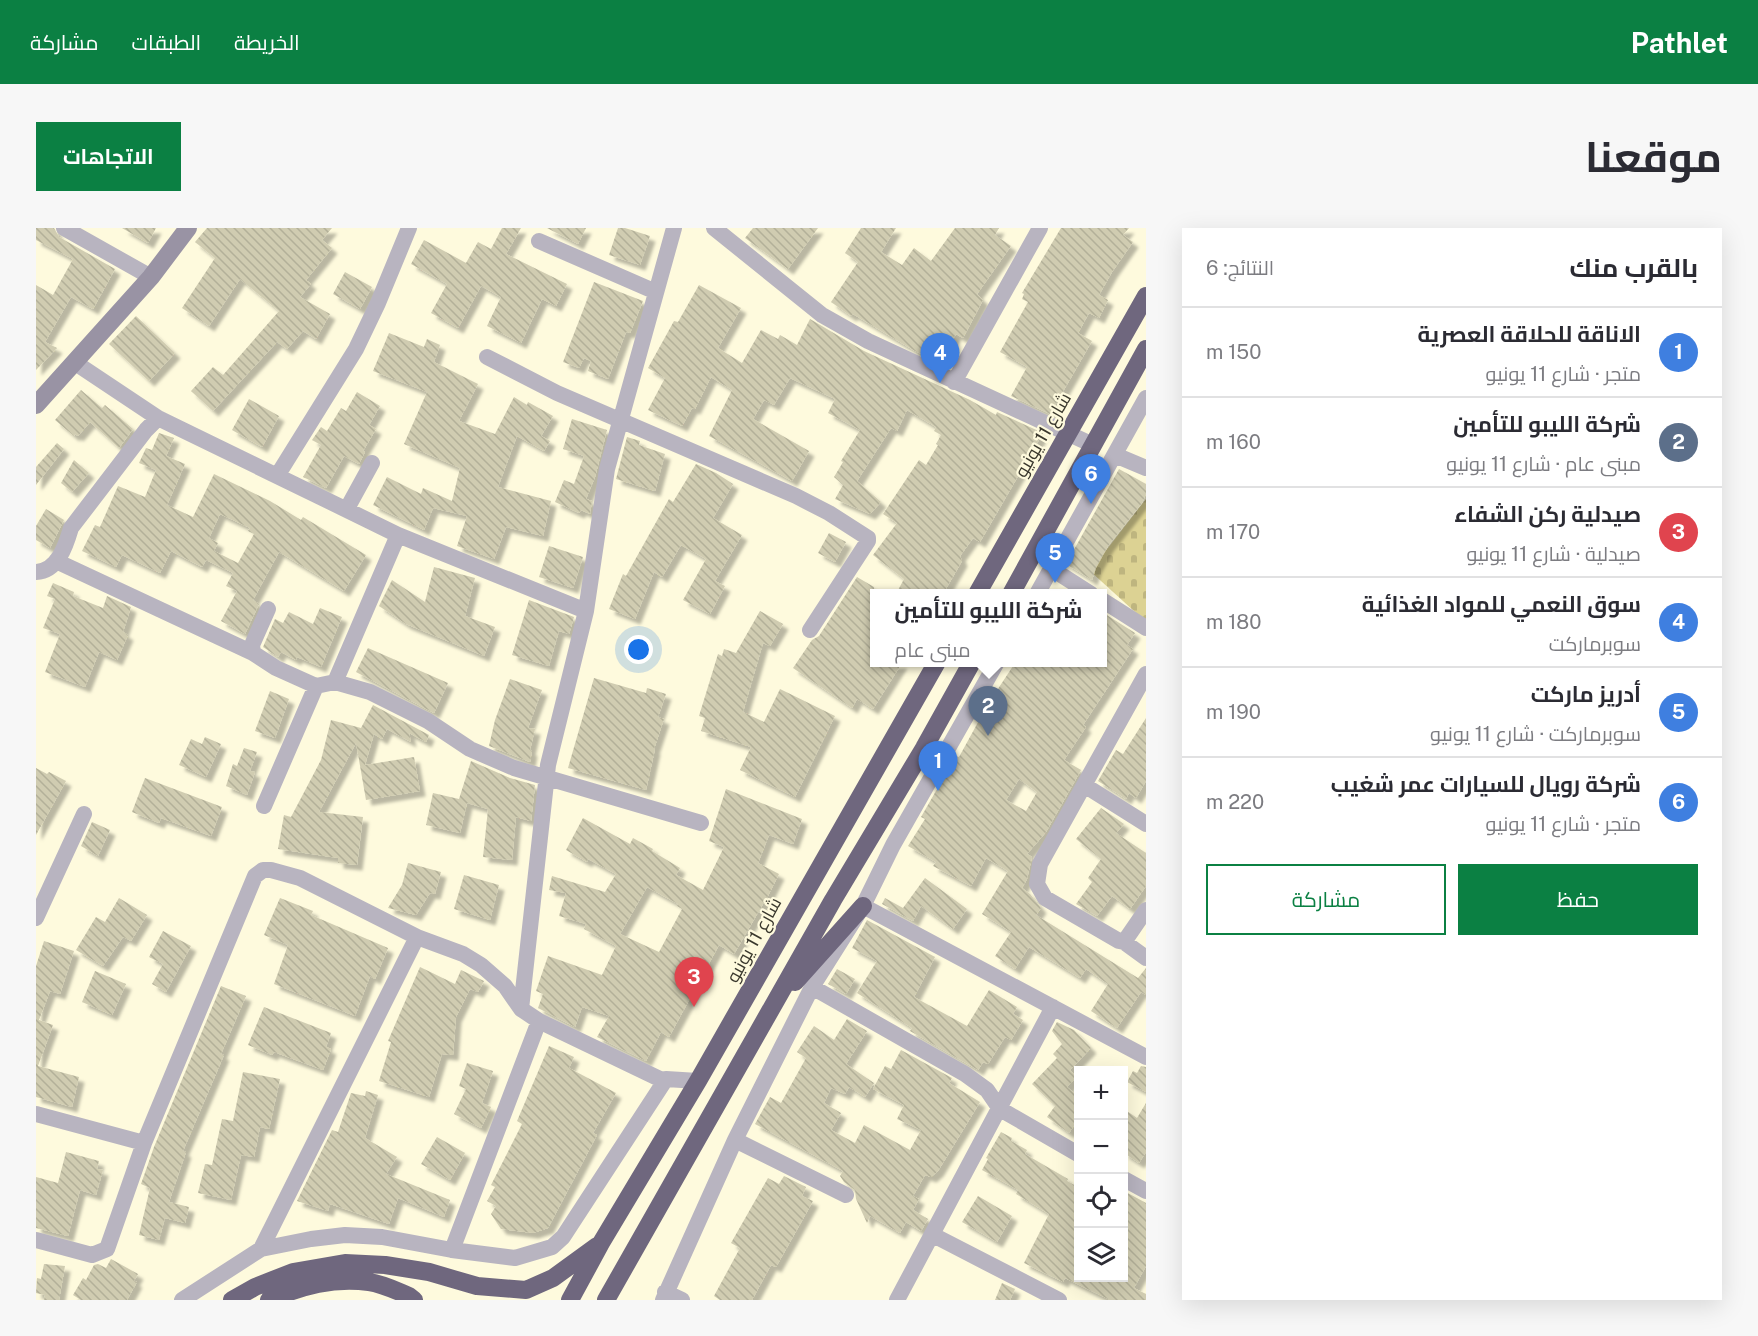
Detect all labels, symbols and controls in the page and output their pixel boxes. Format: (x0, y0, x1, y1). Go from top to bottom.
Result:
text: Pathlet (1631, 26, 1728, 59)
text: مشاركة (30, 30, 99, 55)
text: الطبقات (132, 30, 201, 55)
text: الخريطة (234, 30, 300, 55)
button: الاتجاهات (36, 122, 181, 191)
text: موقعنا (1585, 132, 1722, 181)
text: بالقرب منك (1569, 252, 1698, 283)
text: النتائج: 6 (1206, 256, 1274, 280)
text: الاناقة للحلاقة العصرية (1417, 321, 1641, 347)
pin: 4 (920, 334, 960, 383)
text: 150 m (1206, 340, 1261, 364)
text: 1 (1674, 340, 1683, 364)
text: متجر · شارع 11 يونيو (1486, 362, 1641, 386)
street label: شارع 11 يونيو (1010, 389, 1077, 482)
text: شركة الليبو للتأمين (1453, 411, 1641, 437)
text: 160 m (1206, 430, 1261, 454)
text: 2 (1672, 430, 1685, 454)
text: مبنى عام · شارع 11 يونيو (1446, 452, 1641, 476)
pin: 6 (1072, 454, 1110, 504)
text: صيدلية ركن الشفاء (1454, 501, 1641, 527)
text: 170 m (1206, 520, 1260, 544)
text: 3 (1672, 520, 1685, 544)
pin: 5 (1036, 534, 1074, 583)
text: صيدلية · شارع 11 يونيو (1466, 542, 1641, 566)
popup (870, 589, 1107, 667)
text: سوق النعمي للمواد الغذائية (1362, 591, 1641, 617)
text: شركة الليبو للتأمين (895, 597, 1082, 623)
text: 180 m (1206, 610, 1261, 634)
text: 4 (1672, 610, 1685, 634)
text: سوبرماركت (1549, 632, 1641, 656)
your location (624, 635, 653, 664)
text: مبنى عام (895, 638, 971, 662)
text: أدريز ماركت (1531, 681, 1641, 707)
pin: 2 (968, 686, 1008, 736)
text: 190 m (1206, 700, 1261, 724)
text: 5 (1672, 700, 1685, 724)
text: سوبرماركت · شارع 11 يونيو (1430, 722, 1641, 746)
pin: 1 (918, 742, 958, 791)
text: شركة رويال للسيارات عمر شغيب (1331, 771, 1641, 797)
text: 220 m (1206, 790, 1264, 814)
text: 6 (1672, 790, 1685, 814)
text: متجر · شارع 11 يونيو (1486, 812, 1641, 836)
button: مشاركة (1206, 864, 1446, 935)
button: حفظ (1458, 864, 1698, 935)
street label: شارع 11 يونيو (722, 894, 787, 987)
pin: 3 (674, 958, 714, 1007)
map controls (1074, 1066, 1128, 1282)
button: + (1074, 1066, 1128, 1120)
button: − (1074, 1120, 1128, 1174)
button: locate (1074, 1174, 1128, 1228)
button: layers (1074, 1228, 1128, 1282)

